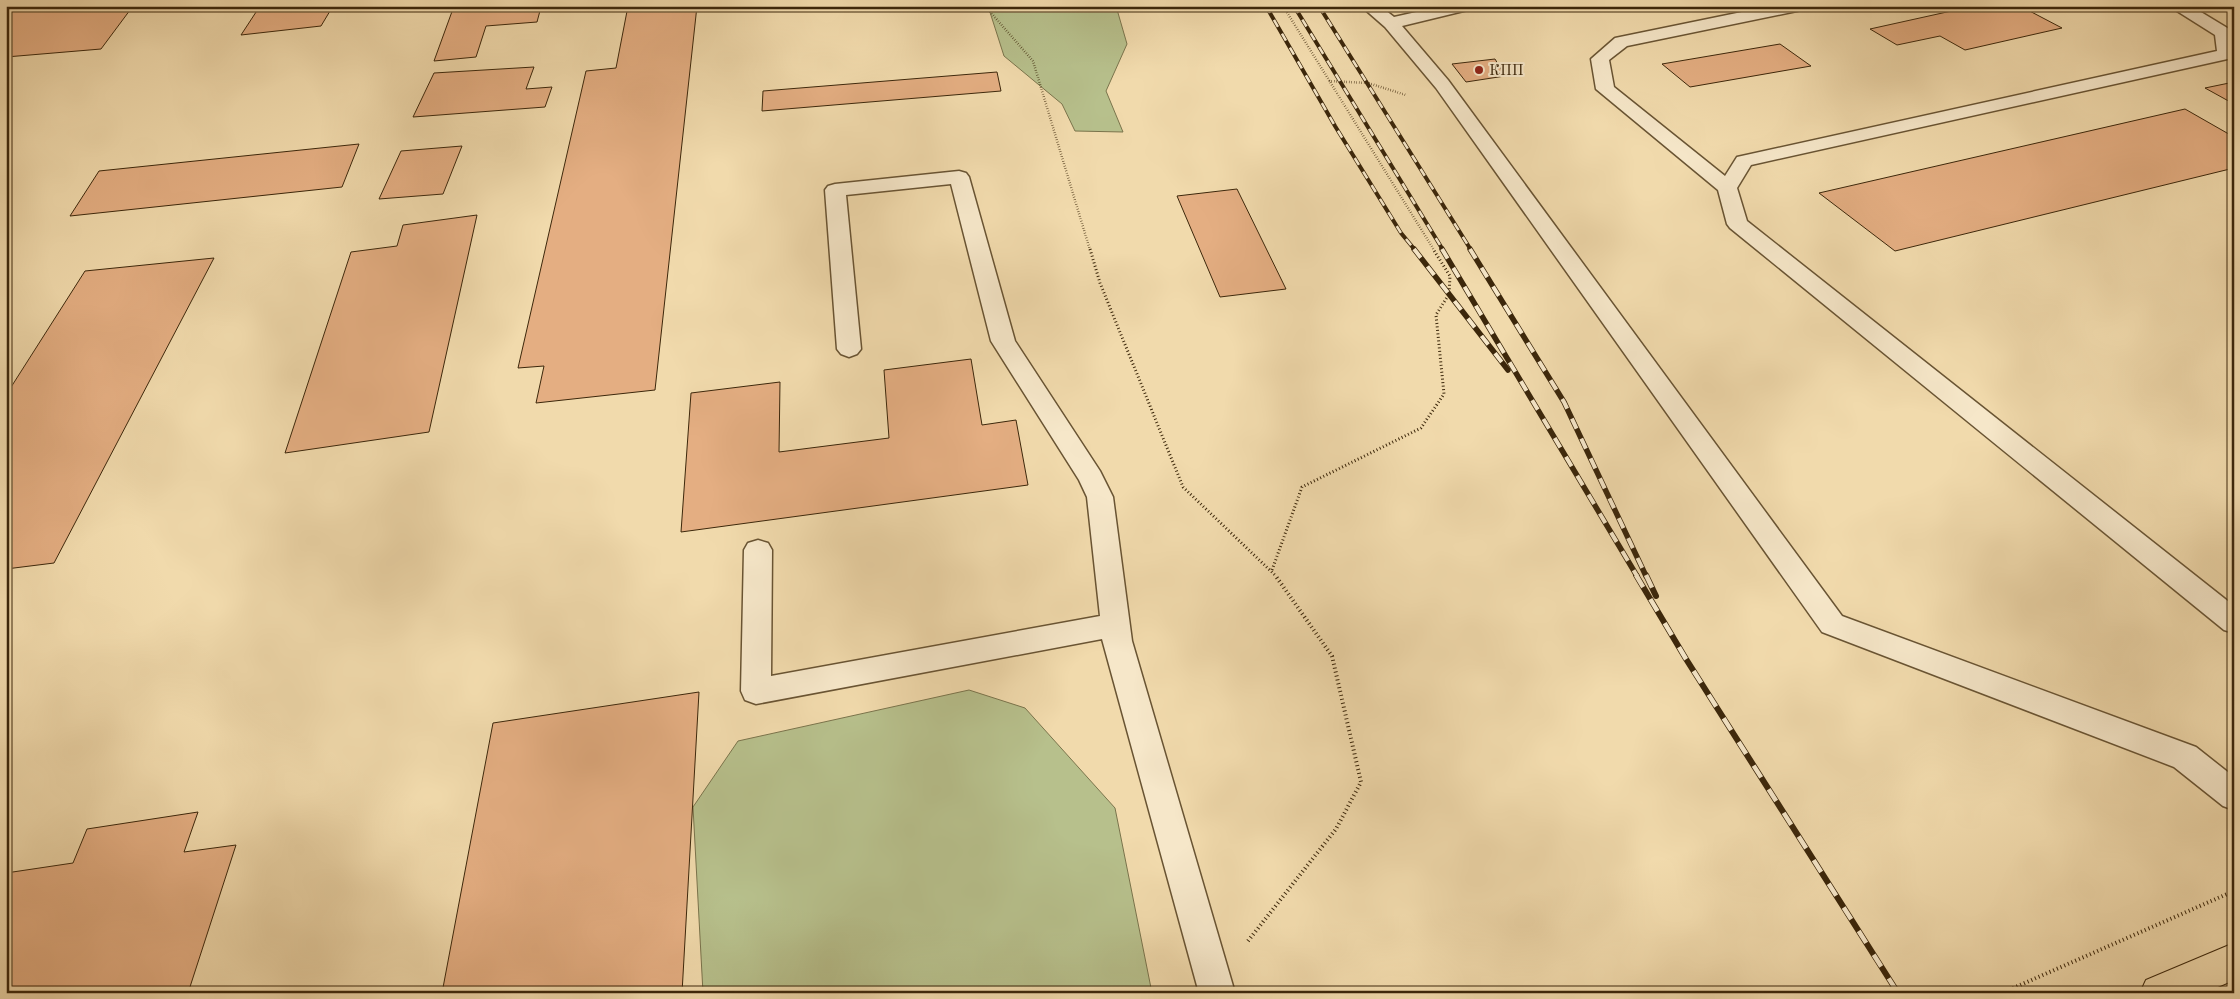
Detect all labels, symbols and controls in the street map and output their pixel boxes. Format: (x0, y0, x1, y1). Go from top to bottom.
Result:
marker: КПП (1473, 64, 1485, 76)
place label: КПП (1489, 64, 1524, 79)

